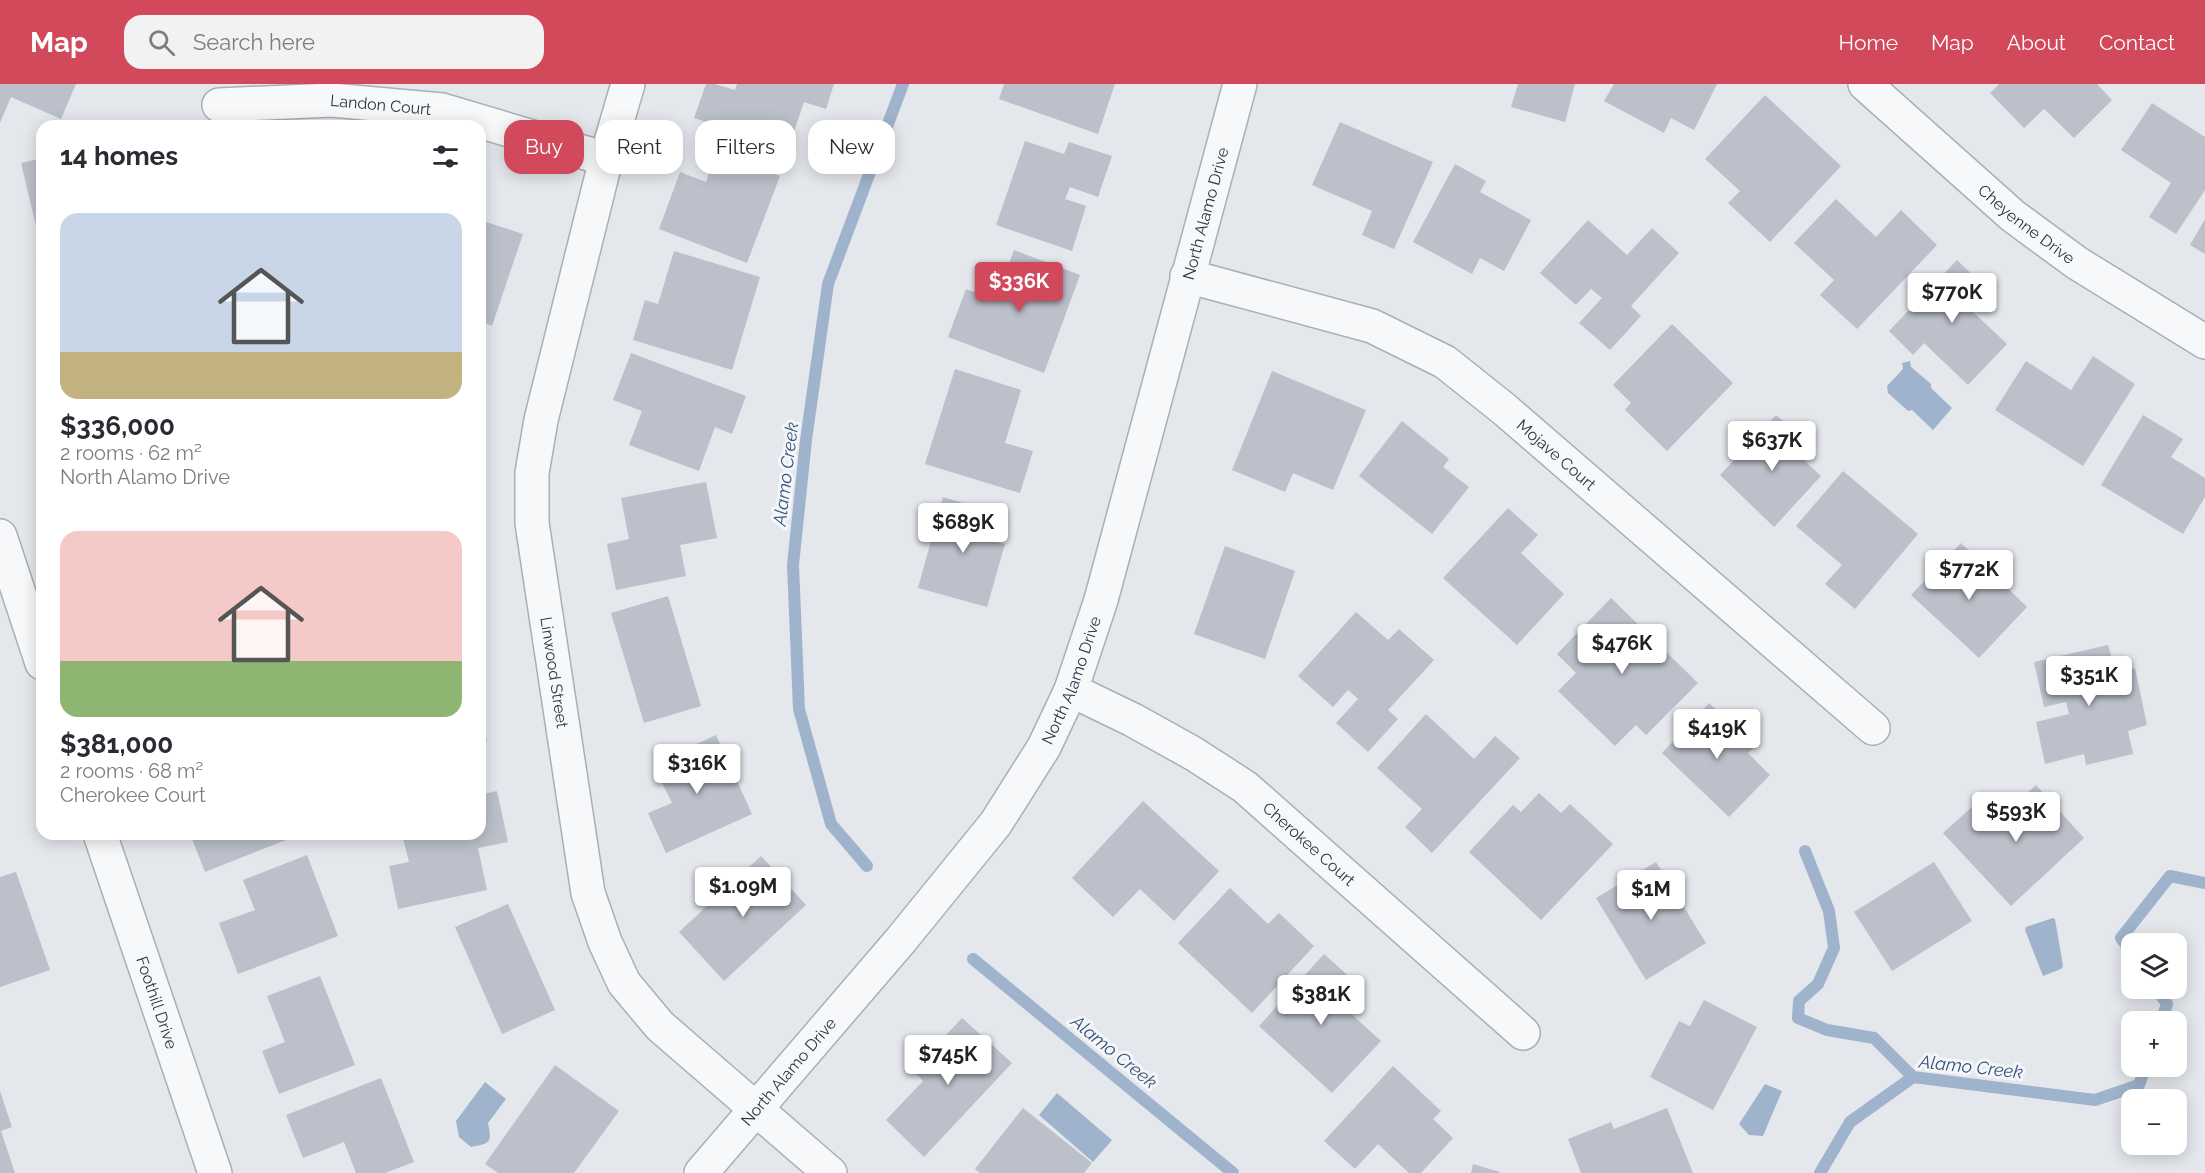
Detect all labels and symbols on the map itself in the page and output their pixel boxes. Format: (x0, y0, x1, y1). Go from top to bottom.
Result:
street label: Landon Court (329, 91, 433, 119)
street label: North Alamo Drive (1179, 145, 1233, 282)
street label: Cheyenne Drive (1974, 181, 2078, 268)
pin: $336K (977, 262, 1061, 313)
pin: $770K (1910, 273, 1994, 324)
street label: Mojave Court (1513, 416, 1600, 495)
water label: Alamo Creek (769, 421, 802, 528)
pin: $637K (1730, 421, 1814, 472)
pin: $689K (921, 503, 1005, 554)
pin: $772K (1927, 550, 2011, 601)
street label: North Alamo Drive (1038, 614, 1105, 747)
street label: Linwood Street (536, 616, 572, 730)
pin: $476K (1580, 624, 1664, 675)
pin: $351K (2047, 656, 2131, 707)
pin: $419K (1675, 709, 1759, 760)
pin: $316K (655, 744, 739, 795)
pin: $593K (1974, 792, 2058, 843)
street label: Cherokee Court (1259, 798, 1359, 890)
pin: $1.09M (694, 867, 792, 918)
pin: $1M (1622, 870, 1680, 921)
street label: Foothill Drive (132, 954, 181, 1052)
pin: $381K (1279, 975, 1363, 1026)
water label: Alamo Creek (1066, 1010, 1162, 1093)
street label: North Alamo Drive (737, 1014, 840, 1129)
pin: $745K (906, 1035, 990, 1086)
water label: Alamo Creek (1917, 1051, 2024, 1082)

